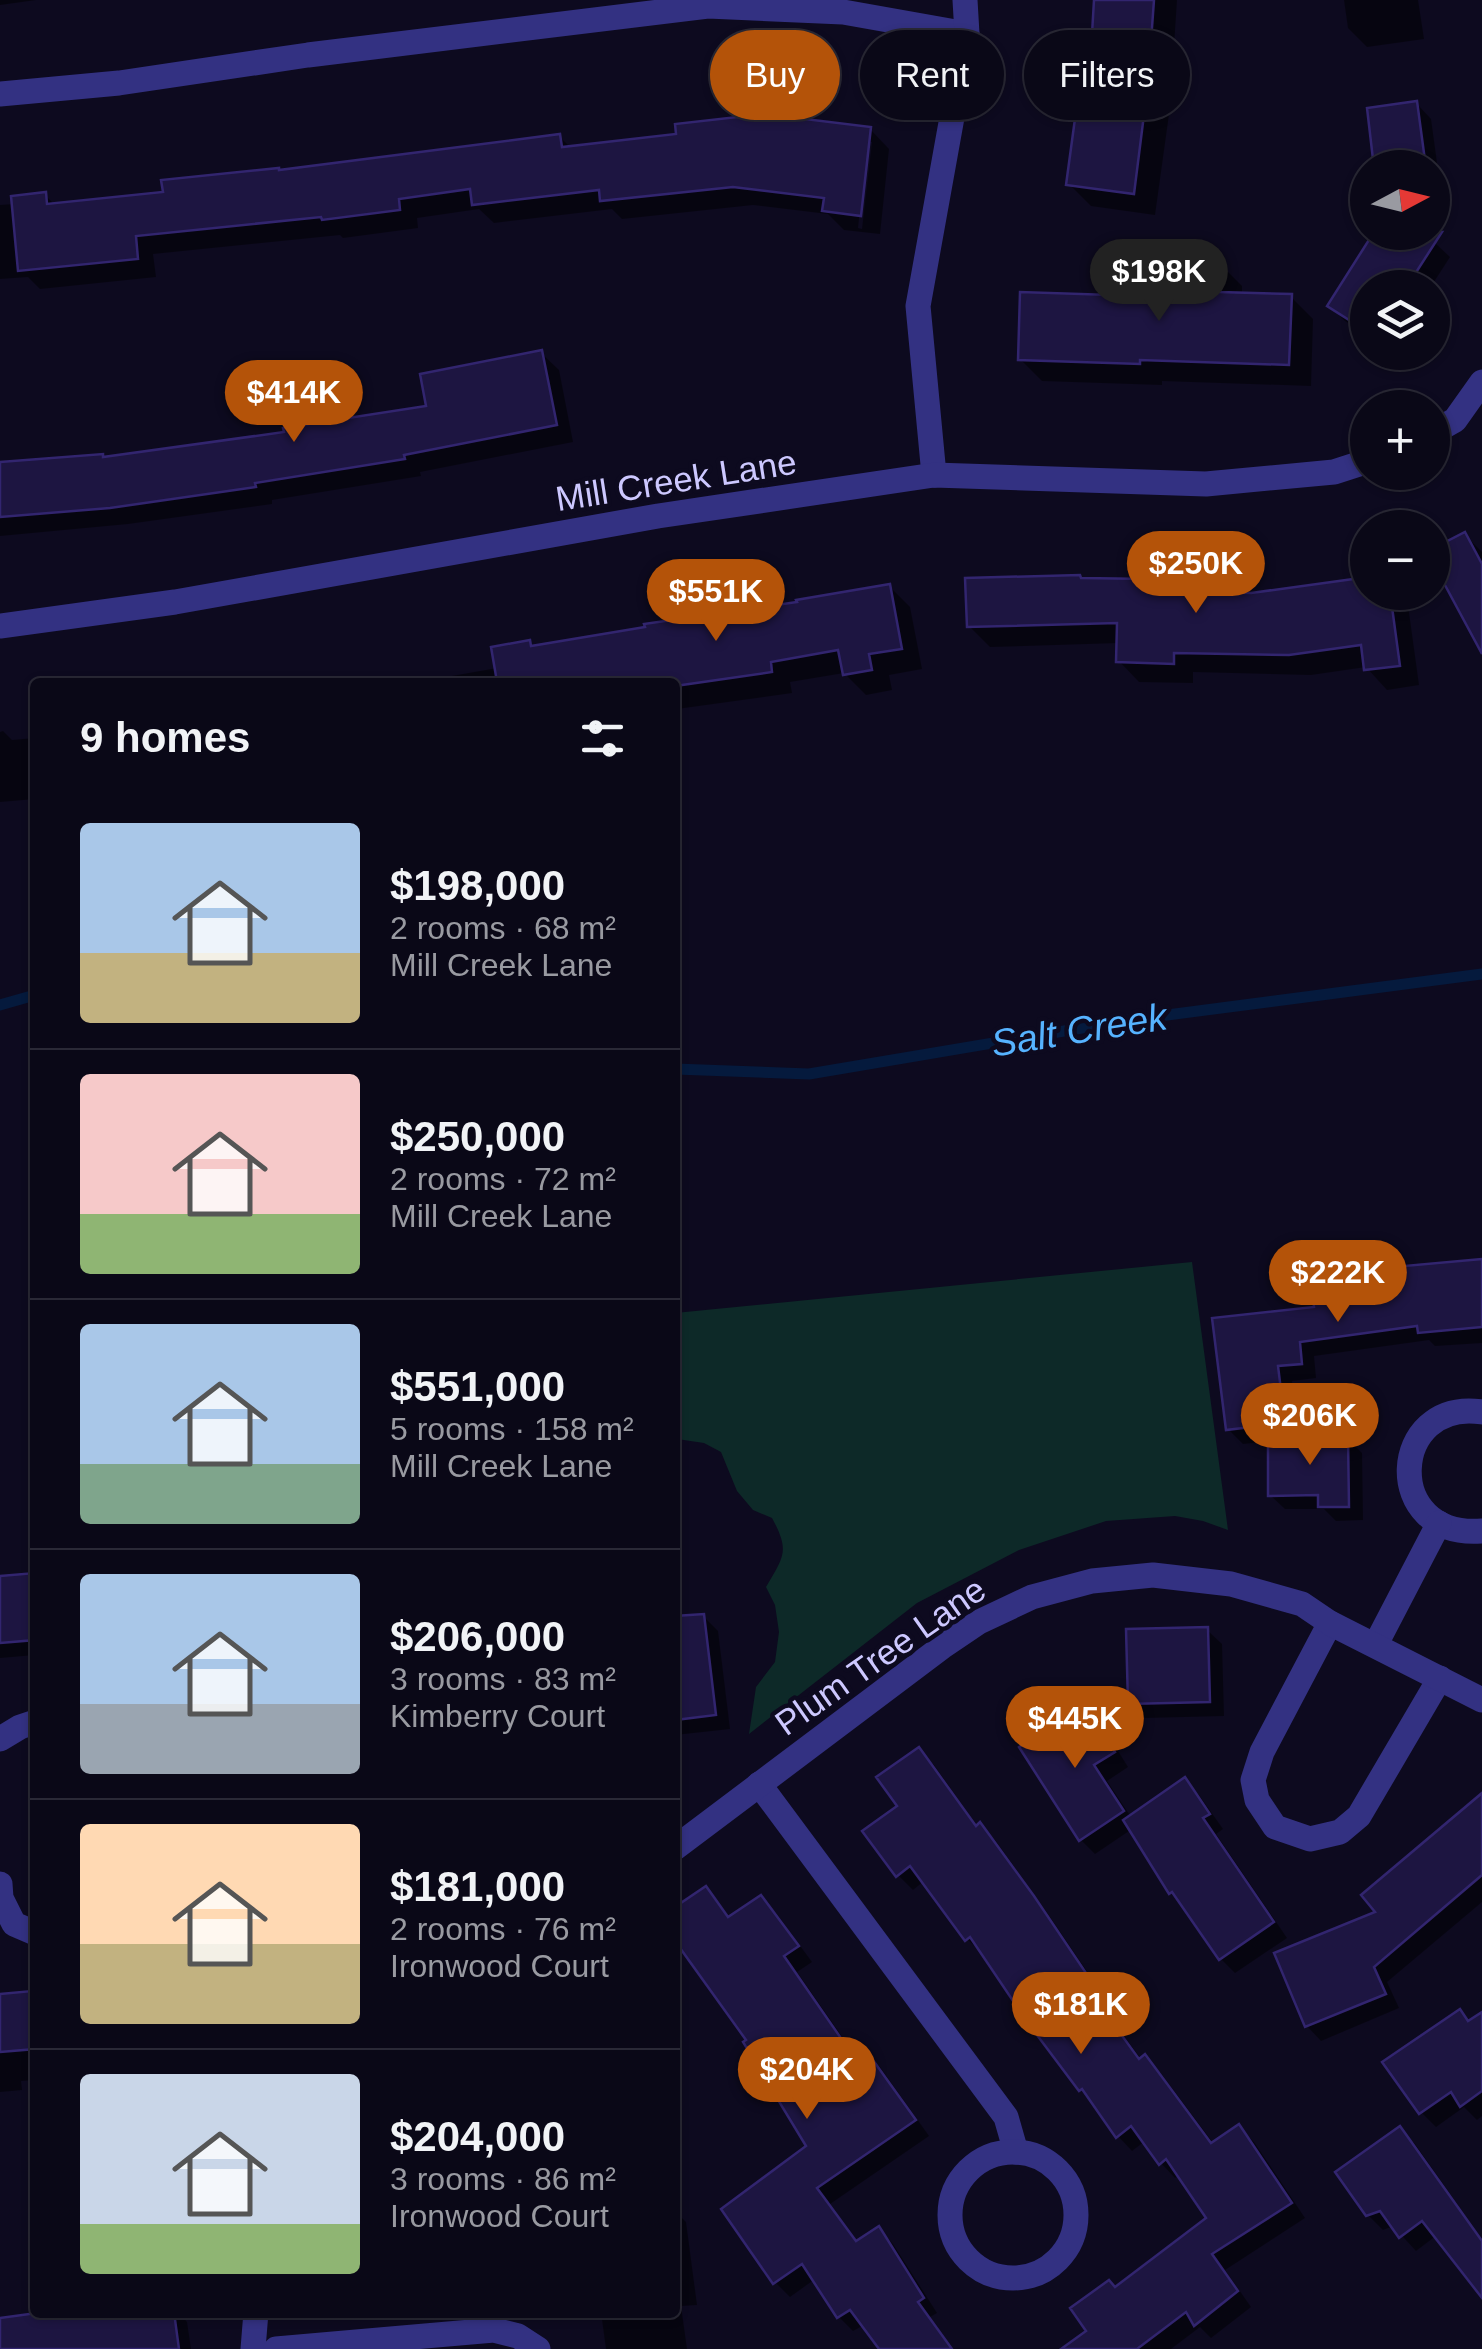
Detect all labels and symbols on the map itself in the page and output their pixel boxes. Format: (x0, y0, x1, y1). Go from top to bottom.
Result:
north arrow (1350, 150, 1450, 250)
pin: $198K (1089, 239, 1229, 324)
pin: $414K (224, 360, 364, 445)
street label: Mill Creek Lane (553, 442, 799, 518)
pin: $250K (1126, 531, 1266, 616)
pin: $551K (646, 559, 786, 644)
water label: Salt Creek (988, 995, 1172, 1065)
pin: $222K (1268, 1240, 1408, 1325)
pin: $206K (1240, 1383, 1380, 1468)
street label: Plum Tree Lane (768, 1569, 992, 1743)
pin: $445K (1005, 1686, 1145, 1771)
pin: $181K (1011, 1972, 1151, 2057)
pin: $204K (737, 2037, 877, 2122)

